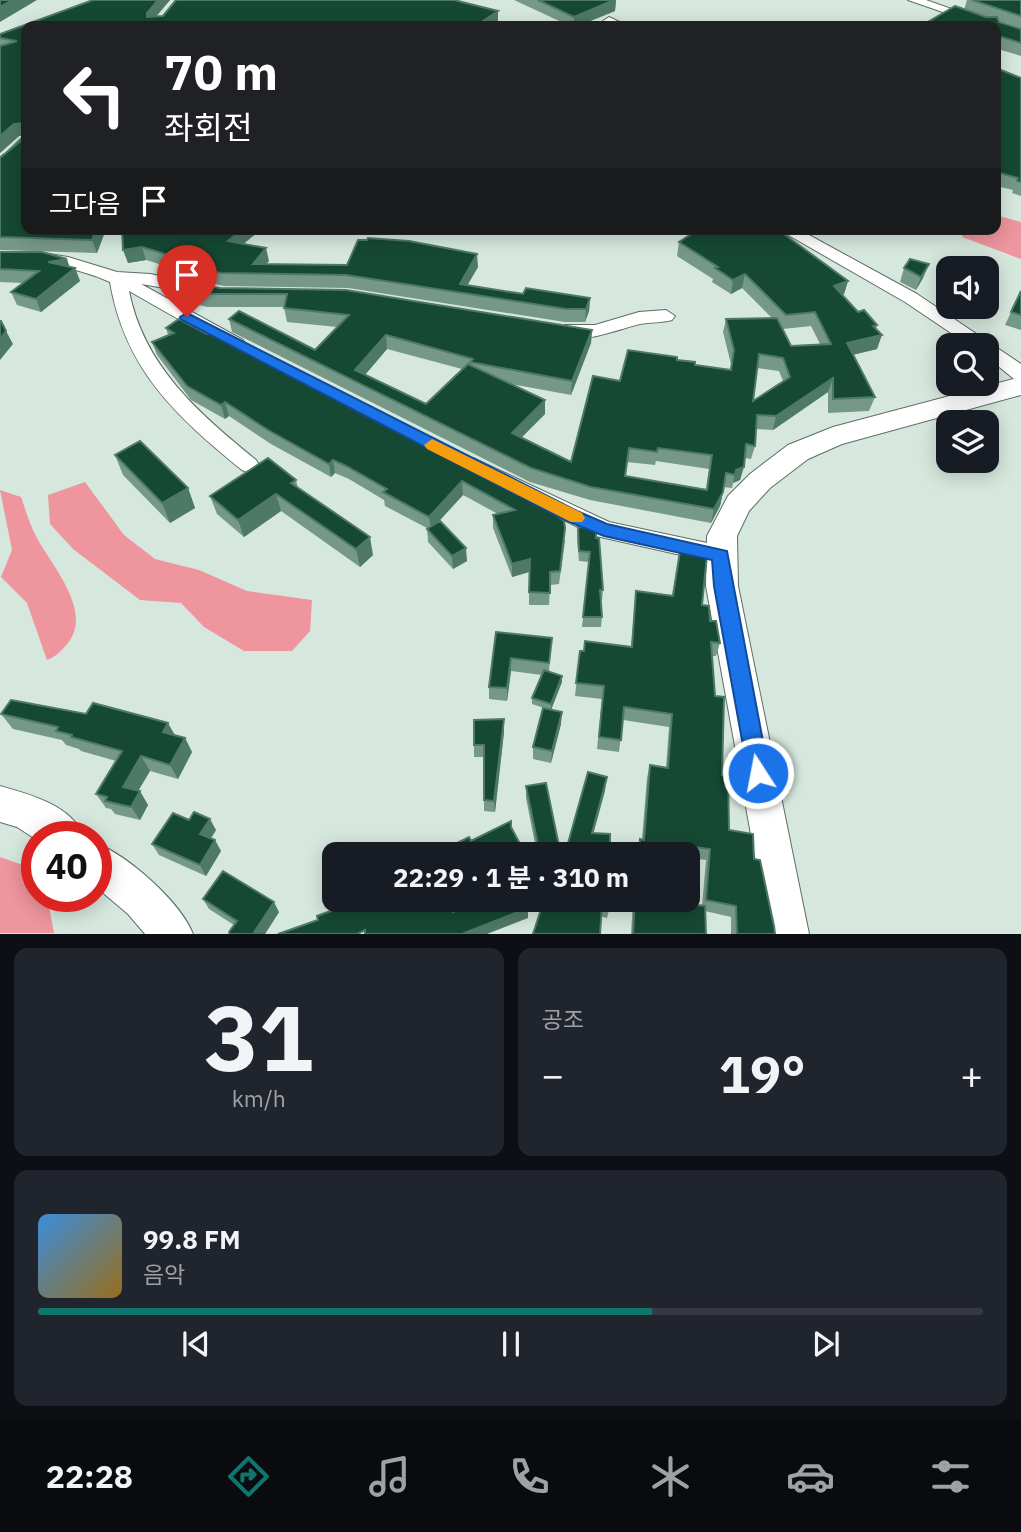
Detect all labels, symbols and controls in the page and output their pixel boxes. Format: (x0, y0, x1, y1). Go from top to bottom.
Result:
text: 70 m (164, 40, 278, 103)
icon: left (49, 49, 140, 140)
text: 좌회전 (164, 106, 252, 148)
icon: arrive (135, 182, 173, 220)
text: 그다음 (49, 186, 121, 220)
pin (157, 245, 217, 317)
icon: arrive (168, 256, 206, 294)
map controls (936, 256, 999, 473)
button: sound (936, 256, 999, 319)
button: search (936, 333, 999, 396)
button: layers (936, 410, 999, 473)
position arrow (721, 736, 795, 810)
speed limit sign: 40 (21, 821, 112, 912)
text: 22:29 · 1 분 · 310 m (393, 860, 629, 894)
text: 31 (204, 978, 313, 1096)
text: 공조 (542, 1004, 584, 1034)
text: 19° (719, 1040, 806, 1107)
text: − (542, 1050, 564, 1099)
text: + (960, 1050, 983, 1099)
text: km/h (232, 1083, 286, 1113)
text: 99.8 FM (143, 1222, 241, 1256)
text: 음악 (143, 1259, 185, 1289)
icon: previous (177, 1325, 215, 1363)
icon: pause (492, 1325, 530, 1363)
icon: next (807, 1325, 845, 1363)
icon: directions (224, 1452, 273, 1501)
icon: music (365, 1452, 414, 1501)
icon: phone (505, 1452, 554, 1501)
icon: climate (646, 1452, 695, 1501)
icon: car (786, 1452, 835, 1501)
icon: filters (926, 1452, 975, 1501)
text: 22:28 (46, 1455, 133, 1497)

